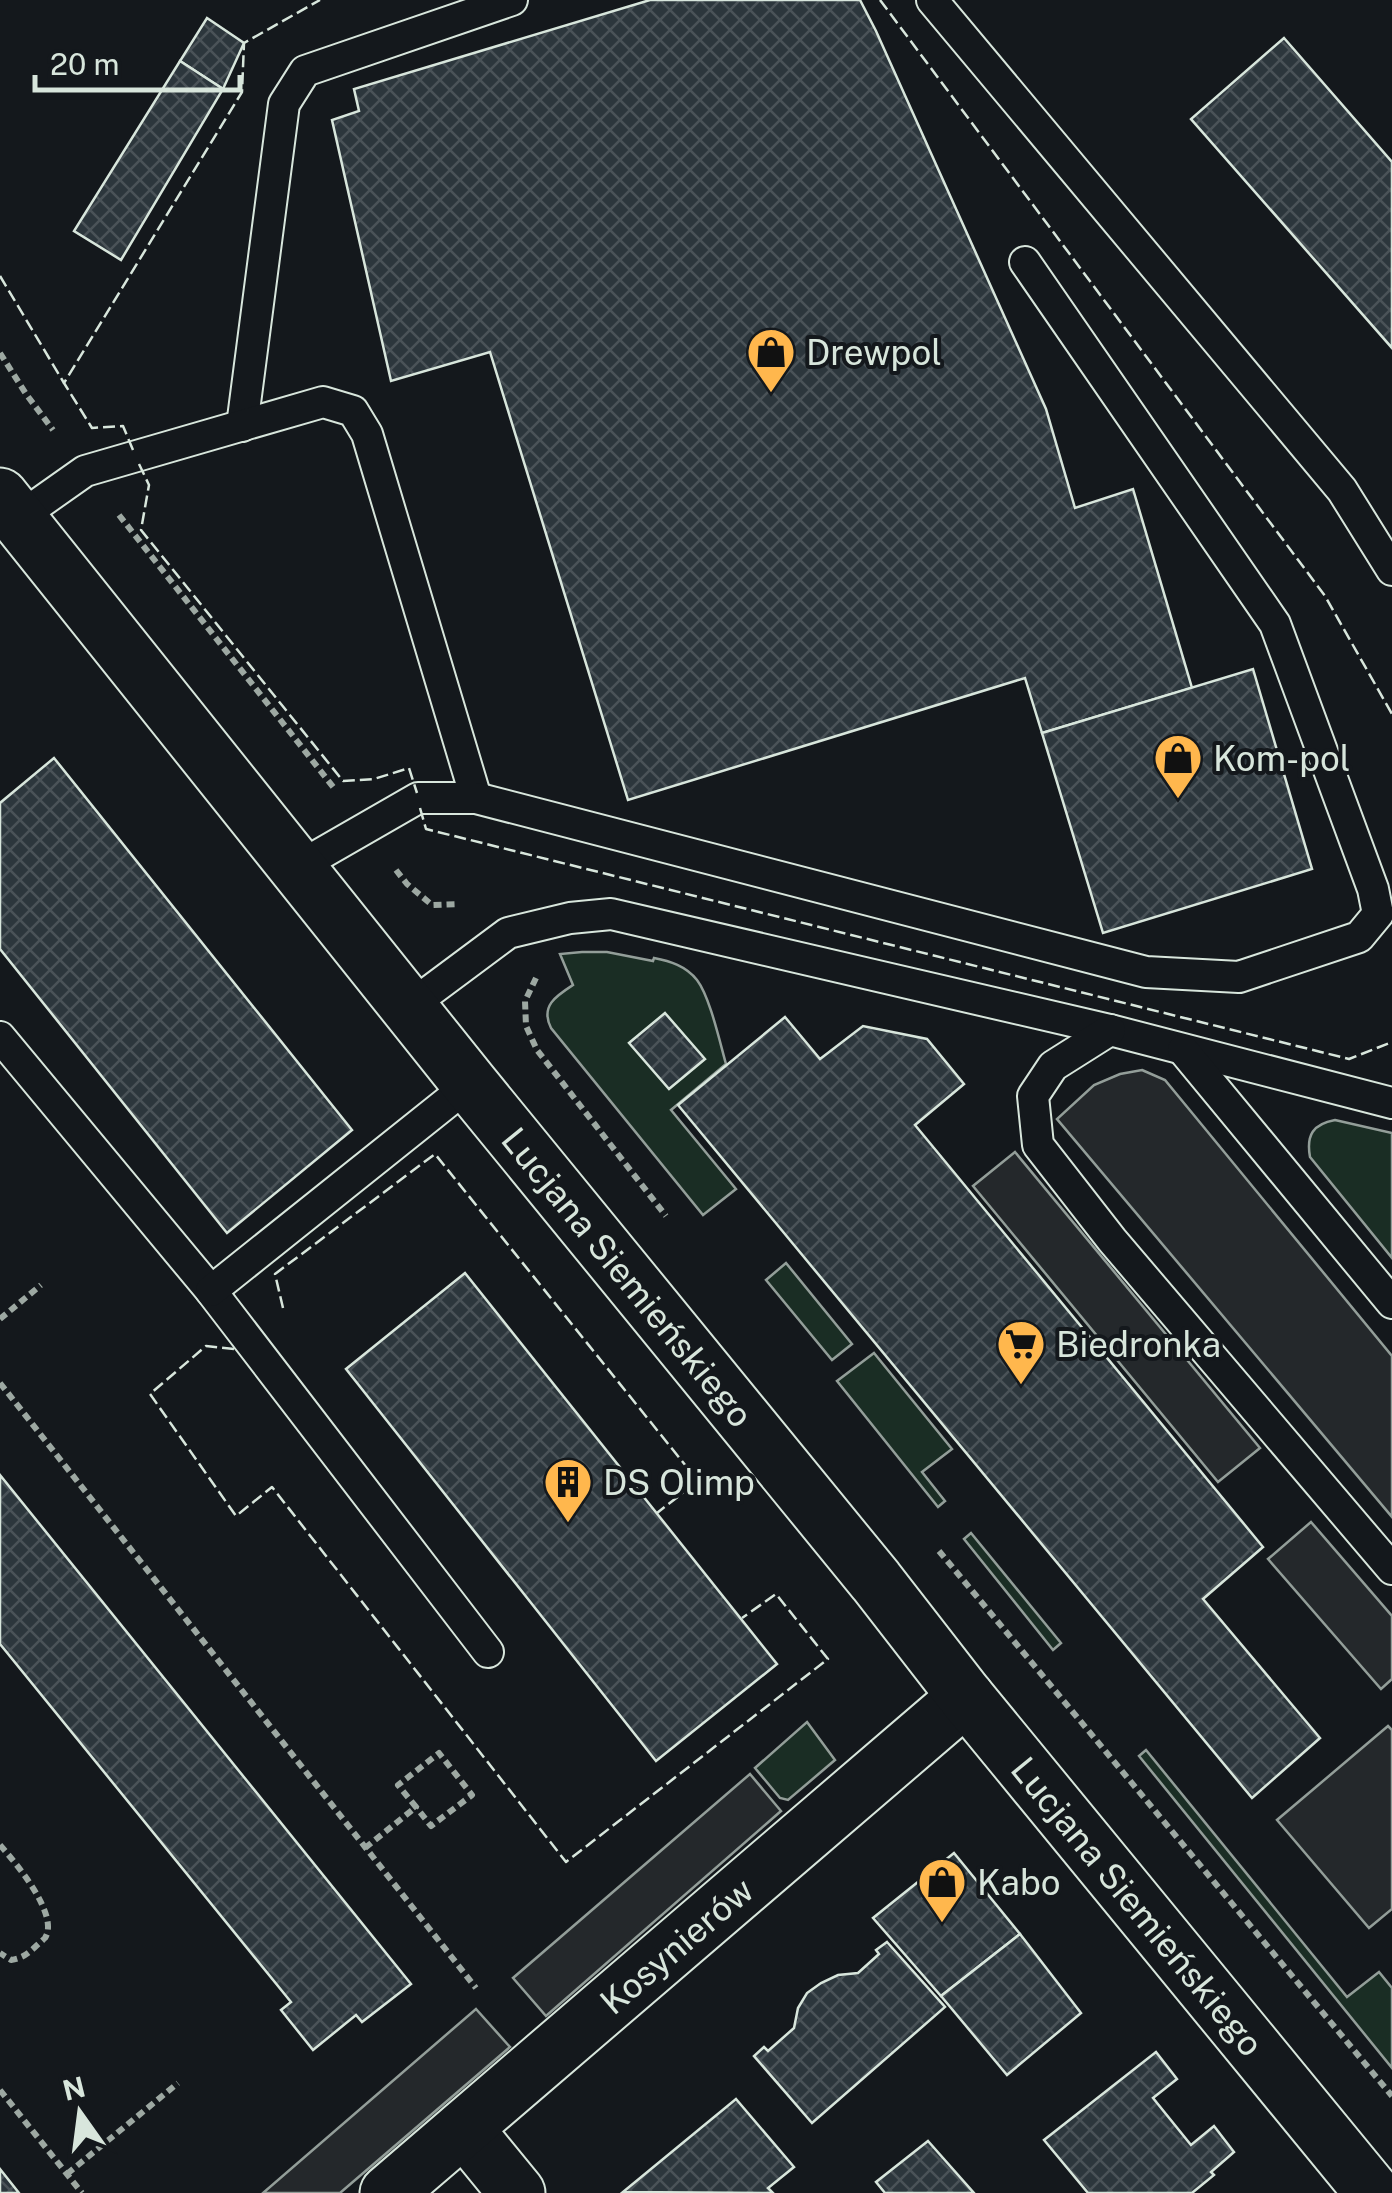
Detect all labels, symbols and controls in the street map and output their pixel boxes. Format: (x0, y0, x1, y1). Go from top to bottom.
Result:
scale bar (35, 30, 240, 92)
text: 20 m (50, 46, 119, 82)
shop icon: Drewpol (745, 326, 797, 394)
place label: Drewpol (806, 332, 942, 373)
shop icon: Kom-pol (1152, 732, 1204, 800)
place label: Kom-pol (1213, 738, 1350, 779)
street label: Lucjana Siemieńskiego (494, 1119, 762, 1435)
supermarket icon: Biedronka (995, 1318, 1047, 1386)
place label: Biedronka (1056, 1324, 1221, 1365)
building icon: DS Olimp (542, 1456, 594, 1524)
place label: DS Olimp (603, 1462, 755, 1503)
street label: Lucjana Siemieńskiego (1003, 1749, 1272, 2064)
shop icon: Kabo (916, 1856, 968, 1924)
place label: Kabo (977, 1862, 1061, 1903)
street label: Kosynierów (592, 1869, 761, 2022)
north arrow (30, 2063, 130, 2163)
text: N (59, 2070, 88, 2107)

